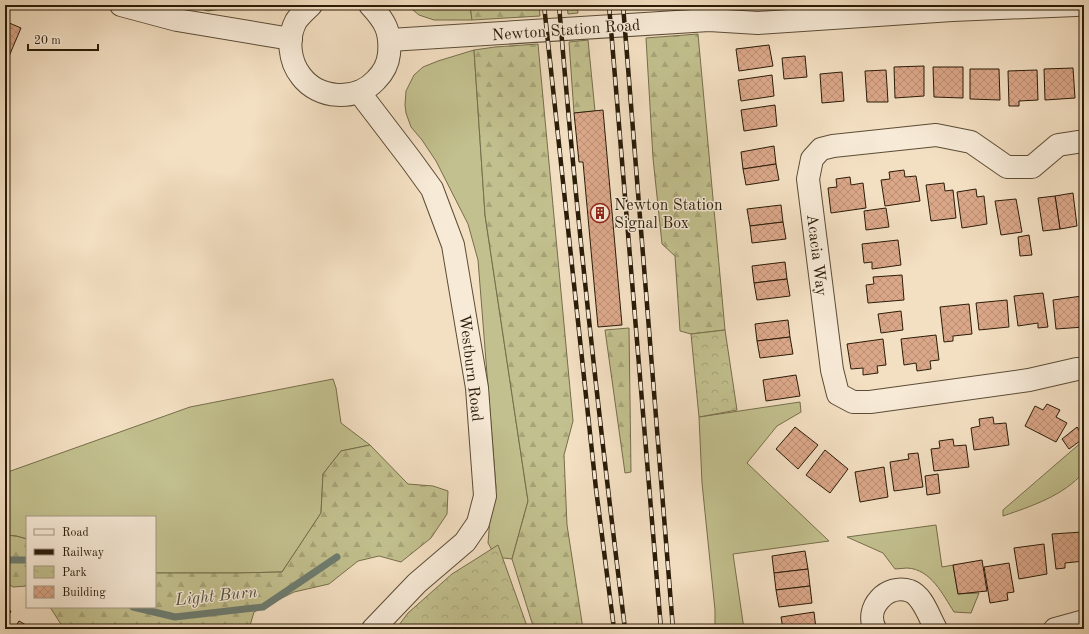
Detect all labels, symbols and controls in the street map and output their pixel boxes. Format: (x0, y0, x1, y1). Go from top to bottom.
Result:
street label: Newton Station Road (491, 18, 641, 44)
scale bar (28, 26, 98, 52)
text: 20 m (34, 35, 61, 47)
place label: Newton Station Signal Box (614, 198, 723, 232)
building icon: Newton Station Signal Box (589, 202, 611, 224)
street label: Acacia Way (803, 213, 829, 298)
street label: Westburn Road (456, 314, 485, 423)
legend (26, 516, 156, 608)
text: Road (62, 527, 89, 539)
text: Railway (62, 547, 105, 559)
text: Park (62, 567, 87, 579)
water label: Light Burn (173, 584, 258, 609)
text: Building (62, 587, 106, 599)

